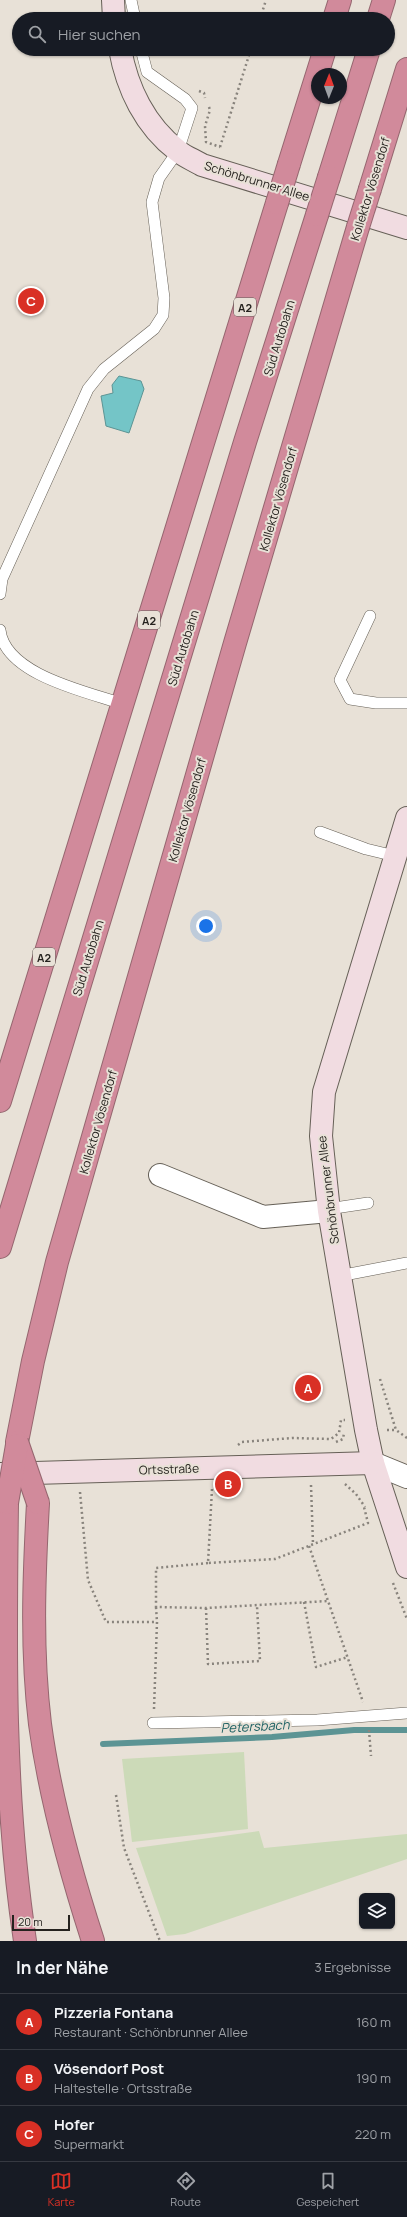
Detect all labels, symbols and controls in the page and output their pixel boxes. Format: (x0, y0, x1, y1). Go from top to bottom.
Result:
search box (12, 12, 395, 56)
icon: search (26, 23, 48, 45)
text: Hier suchen (58, 24, 140, 45)
north arrow (311, 68, 347, 104)
street label: Kollektor Vösendorf (346, 135, 394, 243)
street label: Schönbrunner Allee (202, 157, 312, 205)
pin: C (18, 286, 44, 316)
road number: A2 (234, 298, 256, 316)
street label: Süd Autobahn (259, 298, 299, 378)
street label: Kollektor Vösendorf (255, 444, 301, 553)
street label: Süd Autobahn (163, 608, 203, 688)
road number: A2 (138, 611, 160, 629)
street label: Kollektor Vösendorf (164, 755, 210, 864)
your location (196, 916, 216, 936)
street label: Süd Autobahn (68, 918, 108, 998)
road number: A2 (33, 948, 55, 966)
street label: Kollektor Vösendorf (75, 1067, 121, 1176)
street label: Schönbrunner Allee (313, 1135, 343, 1245)
pin: A (295, 1373, 321, 1403)
street label: Ortsstraße (139, 1459, 199, 1479)
pin: B (215, 1469, 241, 1499)
water label: Petersbach (220, 1715, 291, 1737)
map controls (359, 1893, 395, 1929)
button: layers (359, 1893, 395, 1929)
scale bar (12, 1913, 70, 1932)
text: 20 m (18, 1914, 43, 1929)
text: In der Nähe (16, 1956, 109, 1979)
text: 3 Ergebnisse (314, 1958, 391, 1976)
text: Pizzeria Fontana (54, 2002, 174, 2023)
text: A (25, 2013, 33, 2031)
text: 160 m (356, 2013, 391, 2031)
text: Restaurant · Schönbrunner Allee (54, 2023, 248, 2041)
text: Vösendorf Post (54, 2058, 164, 2079)
text: B (25, 2069, 33, 2087)
text: 190 m (356, 2069, 391, 2087)
text: Haltestelle · Ortsstraße (54, 2079, 192, 2097)
text: Hofer (54, 2114, 94, 2135)
text: C (24, 2125, 34, 2143)
text: 220 m (355, 2125, 391, 2143)
text: Supermarkt (54, 2135, 124, 2153)
tab: Karte (48, 2170, 75, 2209)
tab: Route (170, 2170, 201, 2209)
tab: Gespeichert (296, 2170, 359, 2209)

